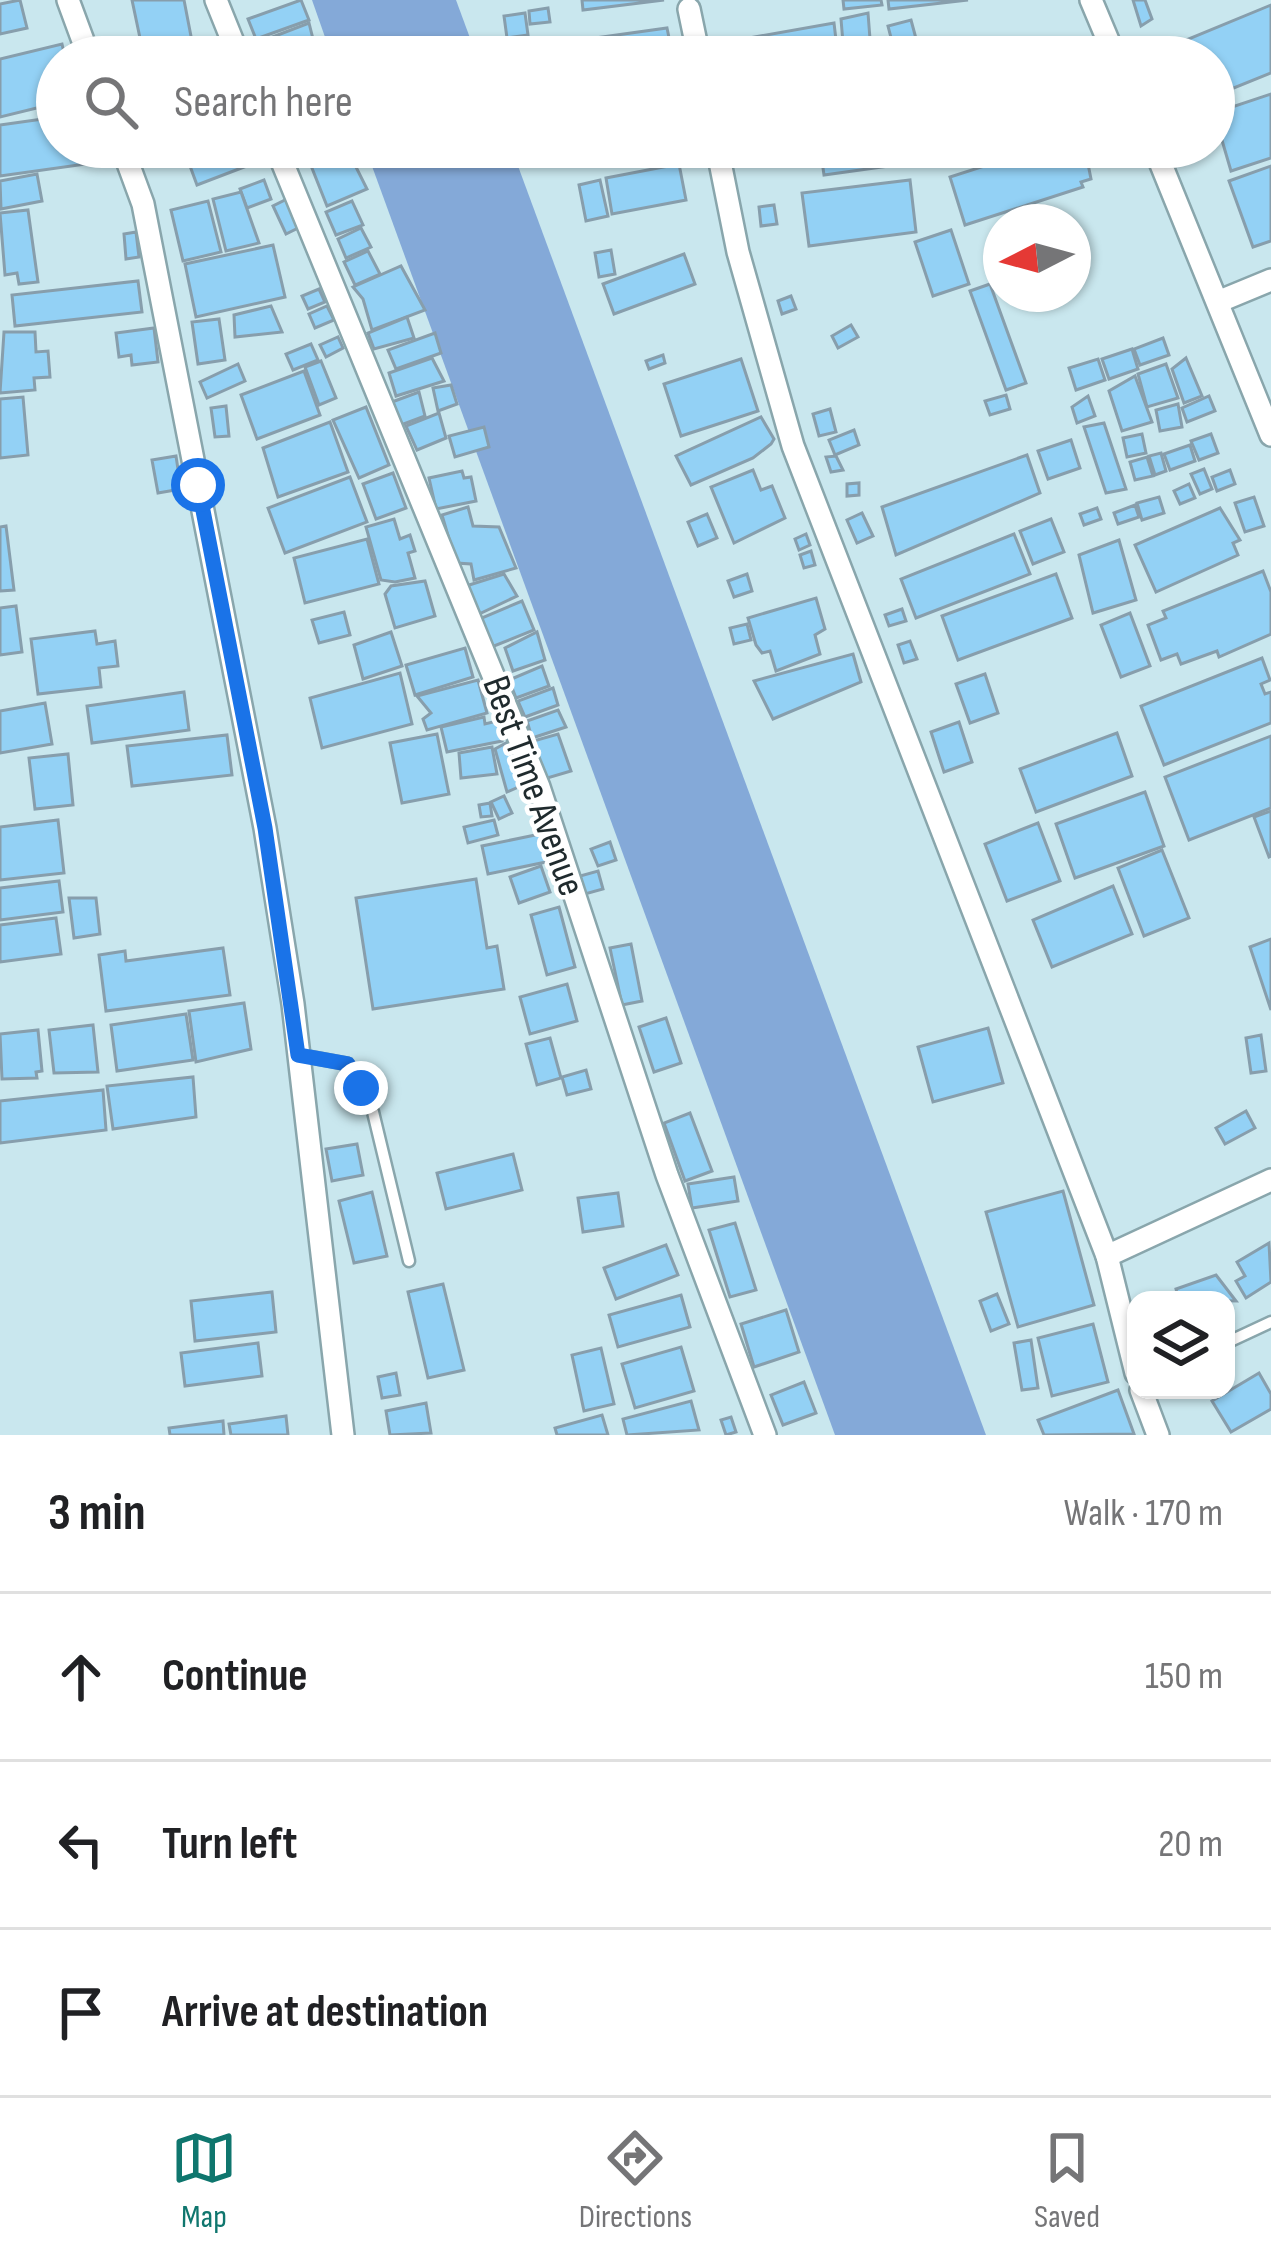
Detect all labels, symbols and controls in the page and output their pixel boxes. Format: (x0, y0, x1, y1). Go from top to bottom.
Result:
search box (36, 36, 1235, 168)
icon: search (78, 69, 144, 135)
text: Search here (174, 75, 353, 130)
north arrow (983, 204, 1091, 312)
route start (171, 458, 225, 512)
street label: Best Time Avenue (471, 670, 595, 902)
route end (334, 1061, 388, 1115)
map controls (1127, 1291, 1235, 1399)
button: layers (1127, 1291, 1235, 1399)
text: 3 min (48, 1483, 146, 1544)
text: Walk · 170 m (1064, 1490, 1223, 1537)
icon: ahead (48, 1644, 114, 1710)
text: Continue (162, 1649, 308, 1704)
text: 150 m (1145, 1653, 1223, 1700)
icon: left (48, 1812, 114, 1878)
text: Turn left (162, 1817, 297, 1872)
text: 20 m (1158, 1821, 1223, 1868)
icon: arrive (48, 1980, 114, 2046)
text: Arrive at destination (162, 1985, 488, 2040)
tab: Map (171, 2125, 237, 2237)
tab: Directions (579, 2125, 692, 2237)
tab: Saved (1034, 2125, 1100, 2237)

